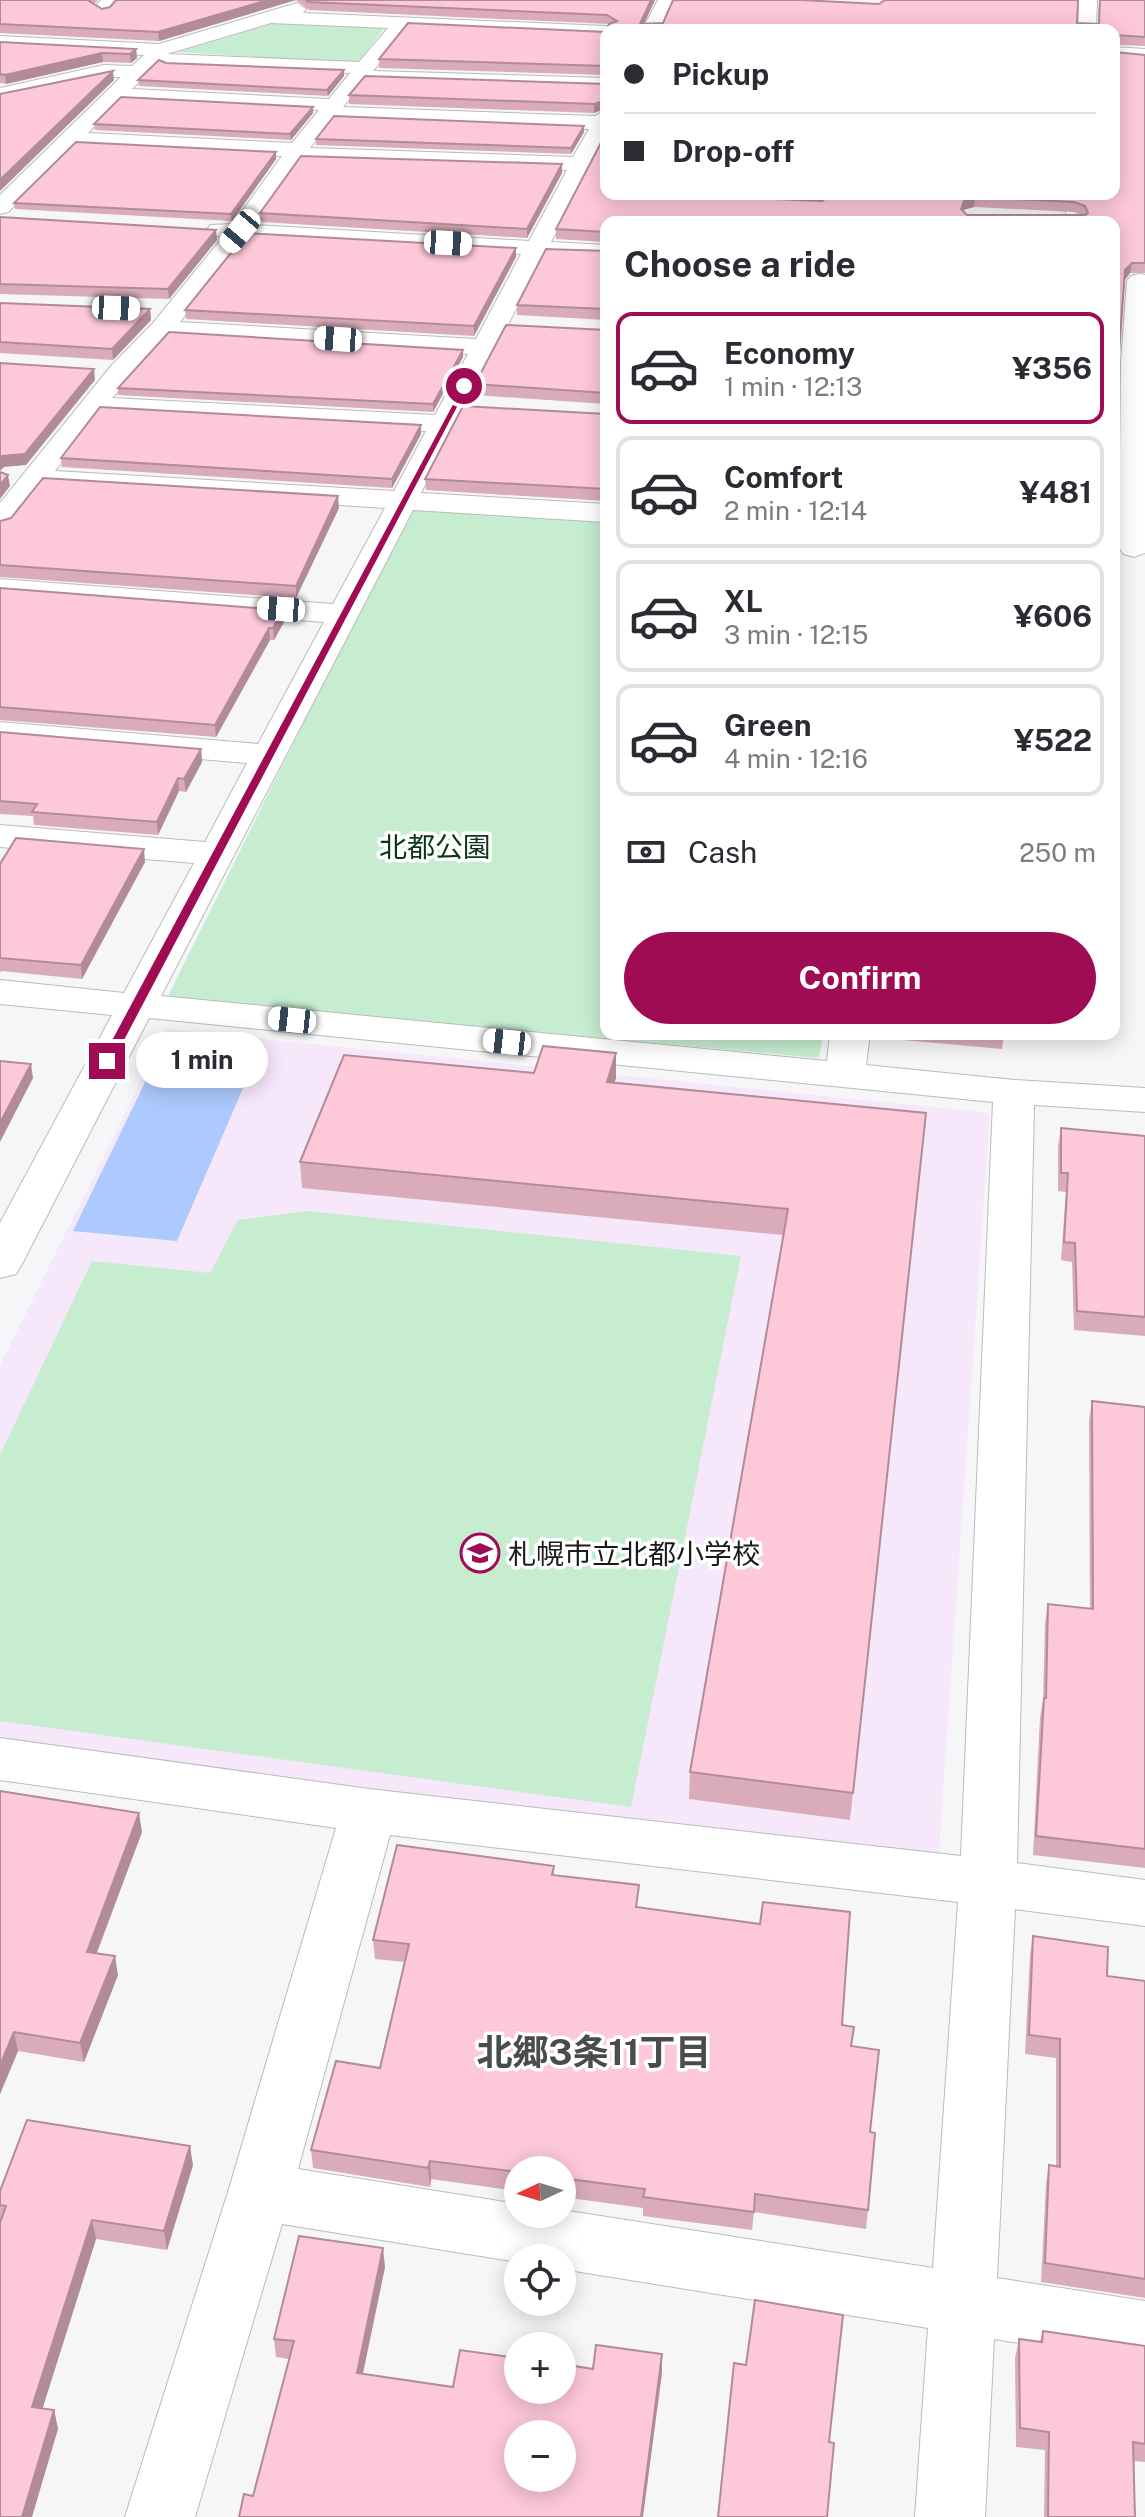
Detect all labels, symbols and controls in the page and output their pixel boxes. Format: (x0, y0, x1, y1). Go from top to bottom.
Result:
text: Pickup (672, 56, 769, 92)
text: Drop-off (672, 133, 794, 169)
car (215, 205, 265, 257)
car (423, 230, 473, 256)
text: Choose a ride (624, 243, 856, 285)
car (92, 295, 140, 321)
car (313, 325, 363, 353)
icon: car (628, 332, 700, 404)
text: Economy (724, 335, 855, 371)
text: ¥356 (1012, 350, 1092, 386)
route start (446, 368, 482, 404)
text: 1 min · 12:13 (724, 371, 862, 402)
icon: car (628, 456, 700, 528)
text: Comfort (724, 459, 843, 495)
text: ¥481 (1020, 474, 1092, 510)
text: 2 min · 12:14 (724, 495, 867, 526)
icon: car (628, 580, 700, 652)
text: XL (724, 583, 763, 619)
car (256, 595, 306, 623)
text: ¥606 (1013, 598, 1092, 634)
text: 3 min · 12:15 (724, 619, 868, 650)
icon: car (628, 704, 700, 776)
text: Green (724, 707, 811, 743)
text: ¥522 (1014, 722, 1092, 758)
text: 4 min · 12:16 (724, 743, 868, 774)
park label: 北都公園 (379, 830, 491, 863)
icon: cash (624, 830, 668, 874)
text: Cash (688, 834, 757, 870)
text: 250 m (1019, 837, 1096, 868)
button: Confirm (624, 932, 1096, 1024)
car (267, 1006, 317, 1034)
car (482, 1028, 532, 1056)
callout: 1 min (135, 1033, 267, 1089)
route end (89, 1043, 125, 1079)
text: 1 min (171, 1044, 233, 1075)
school or university icon: 札幌市立北都小学校 (459, 1532, 501, 1574)
place label: 札幌市立北都小学校 (508, 1537, 760, 1570)
district label: 北郷3条11丁目 (477, 2031, 711, 2073)
north arrow (504, 2156, 576, 2228)
map controls (504, 2156, 576, 2492)
button: locate (504, 2244, 576, 2316)
button: + (504, 2332, 576, 2404)
button: − (504, 2420, 576, 2492)

